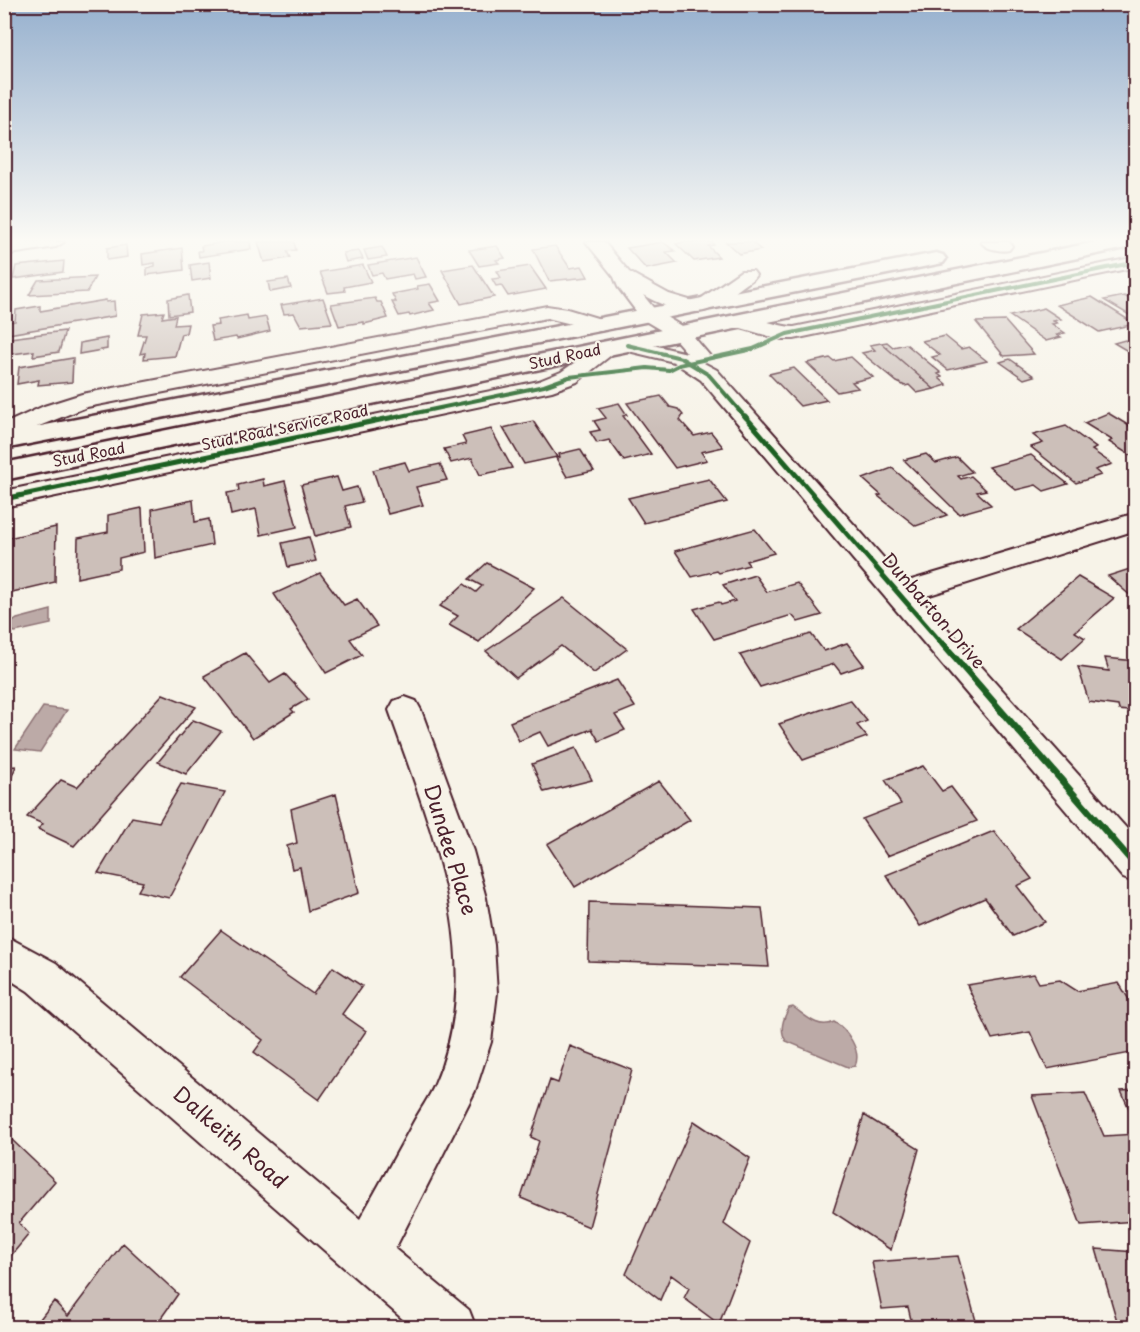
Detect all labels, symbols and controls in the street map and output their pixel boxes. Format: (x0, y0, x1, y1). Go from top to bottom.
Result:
street label: Stud Road (526, 337, 603, 374)
street label: Stud Road Service Road (199, 398, 370, 455)
street label: Stud Road (51, 435, 127, 472)
street label: Dunbarton Drive (876, 546, 992, 674)
street label: Dundee Place (417, 780, 487, 919)
street label: Dalkeith Road (167, 1078, 296, 1195)

